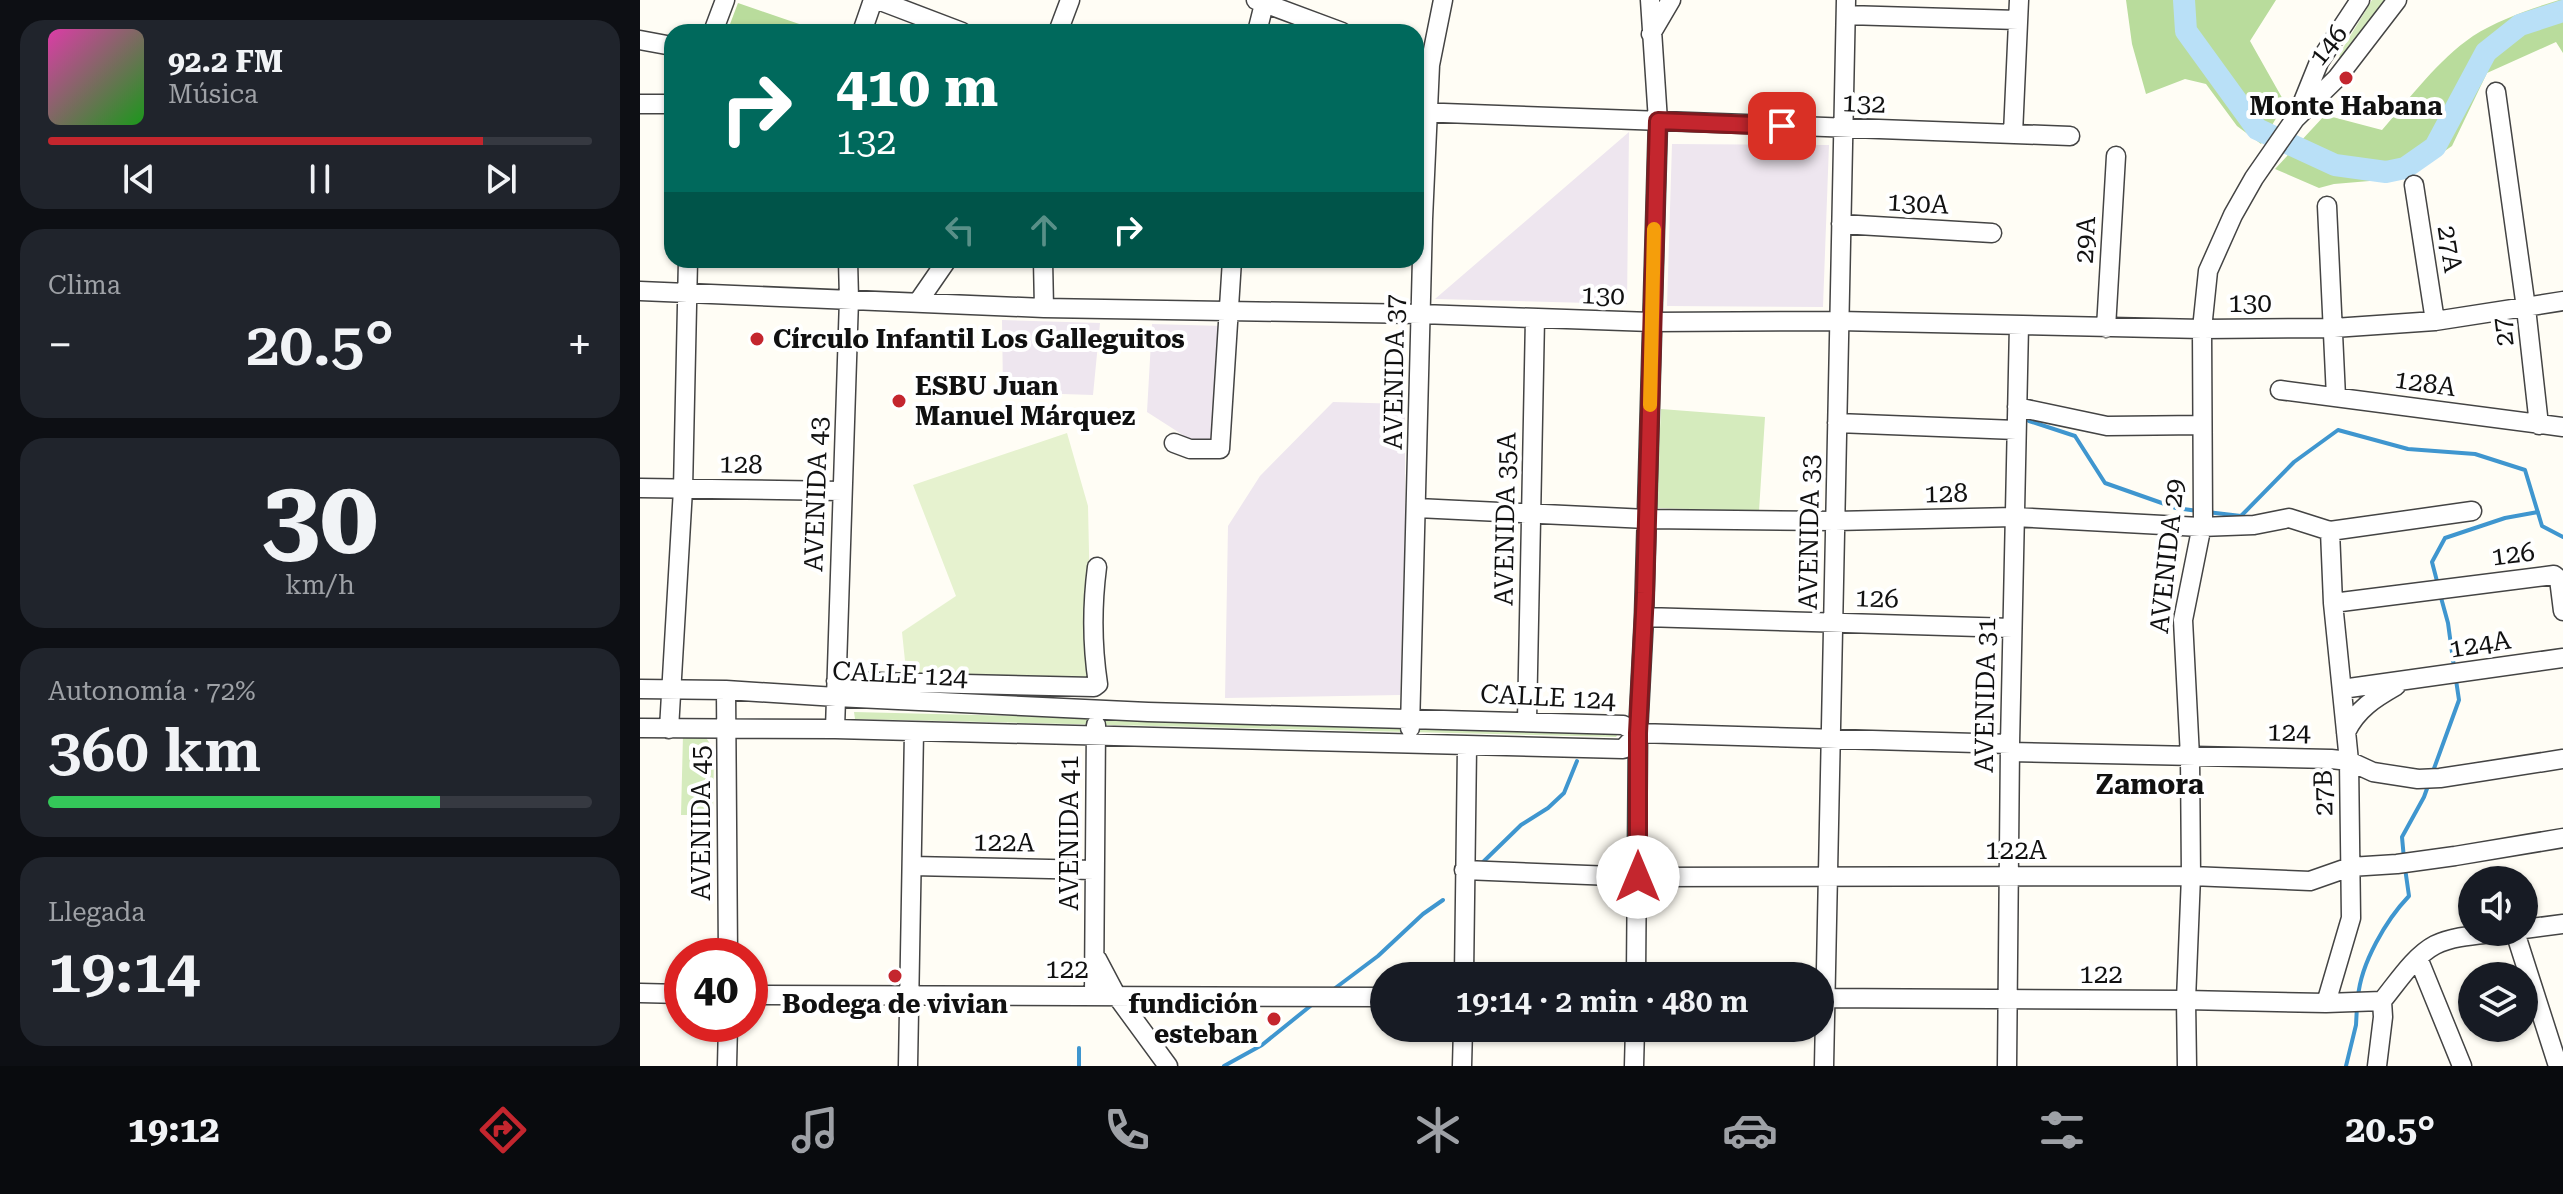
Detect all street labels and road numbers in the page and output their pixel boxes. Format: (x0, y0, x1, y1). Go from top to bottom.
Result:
street label: 146 (2303, 19, 2353, 71)
street label: 132 (1842, 87, 1886, 119)
street label: 130A (1886, 186, 1950, 220)
street label: 29A (2069, 216, 2101, 264)
street label: 27A (2431, 223, 2469, 275)
street label: 130 (1581, 279, 1625, 311)
street label: 130 (2228, 288, 2272, 318)
street label: AVENIDA 37 (1378, 294, 1410, 450)
street label: 27 (2486, 316, 2520, 348)
street label: 128A (2392, 364, 2458, 402)
street label: AVENIDA 43 (798, 416, 834, 572)
street label: AVENIDA 35A (1488, 432, 1522, 606)
street label: 128 (719, 449, 763, 479)
street label: AVENIDA 33 (1793, 454, 1825, 610)
street label: AVENIDA 29 (2144, 477, 2190, 635)
street label: 128 (1924, 478, 1968, 508)
street label: 126 (2489, 536, 2537, 572)
street label: 126 (1855, 582, 1899, 614)
street label: AVENIDA 31 (1969, 617, 2001, 773)
street label: 124A (2447, 624, 2513, 664)
street label: CALLE 124 (831, 655, 969, 693)
street label: CALLE 124 (1479, 678, 1617, 716)
street label: 124 (2267, 717, 2312, 747)
street label: AVENIDA 45 (686, 745, 716, 901)
street label: AVENIDA 41 (1054, 755, 1084, 911)
street label: 27B (2308, 769, 2338, 817)
street label: 122A (973, 826, 1035, 858)
street label: 122A (1985, 835, 2047, 865)
street label: 122 (1045, 954, 1089, 984)
street label: 122 (2079, 959, 2123, 989)

